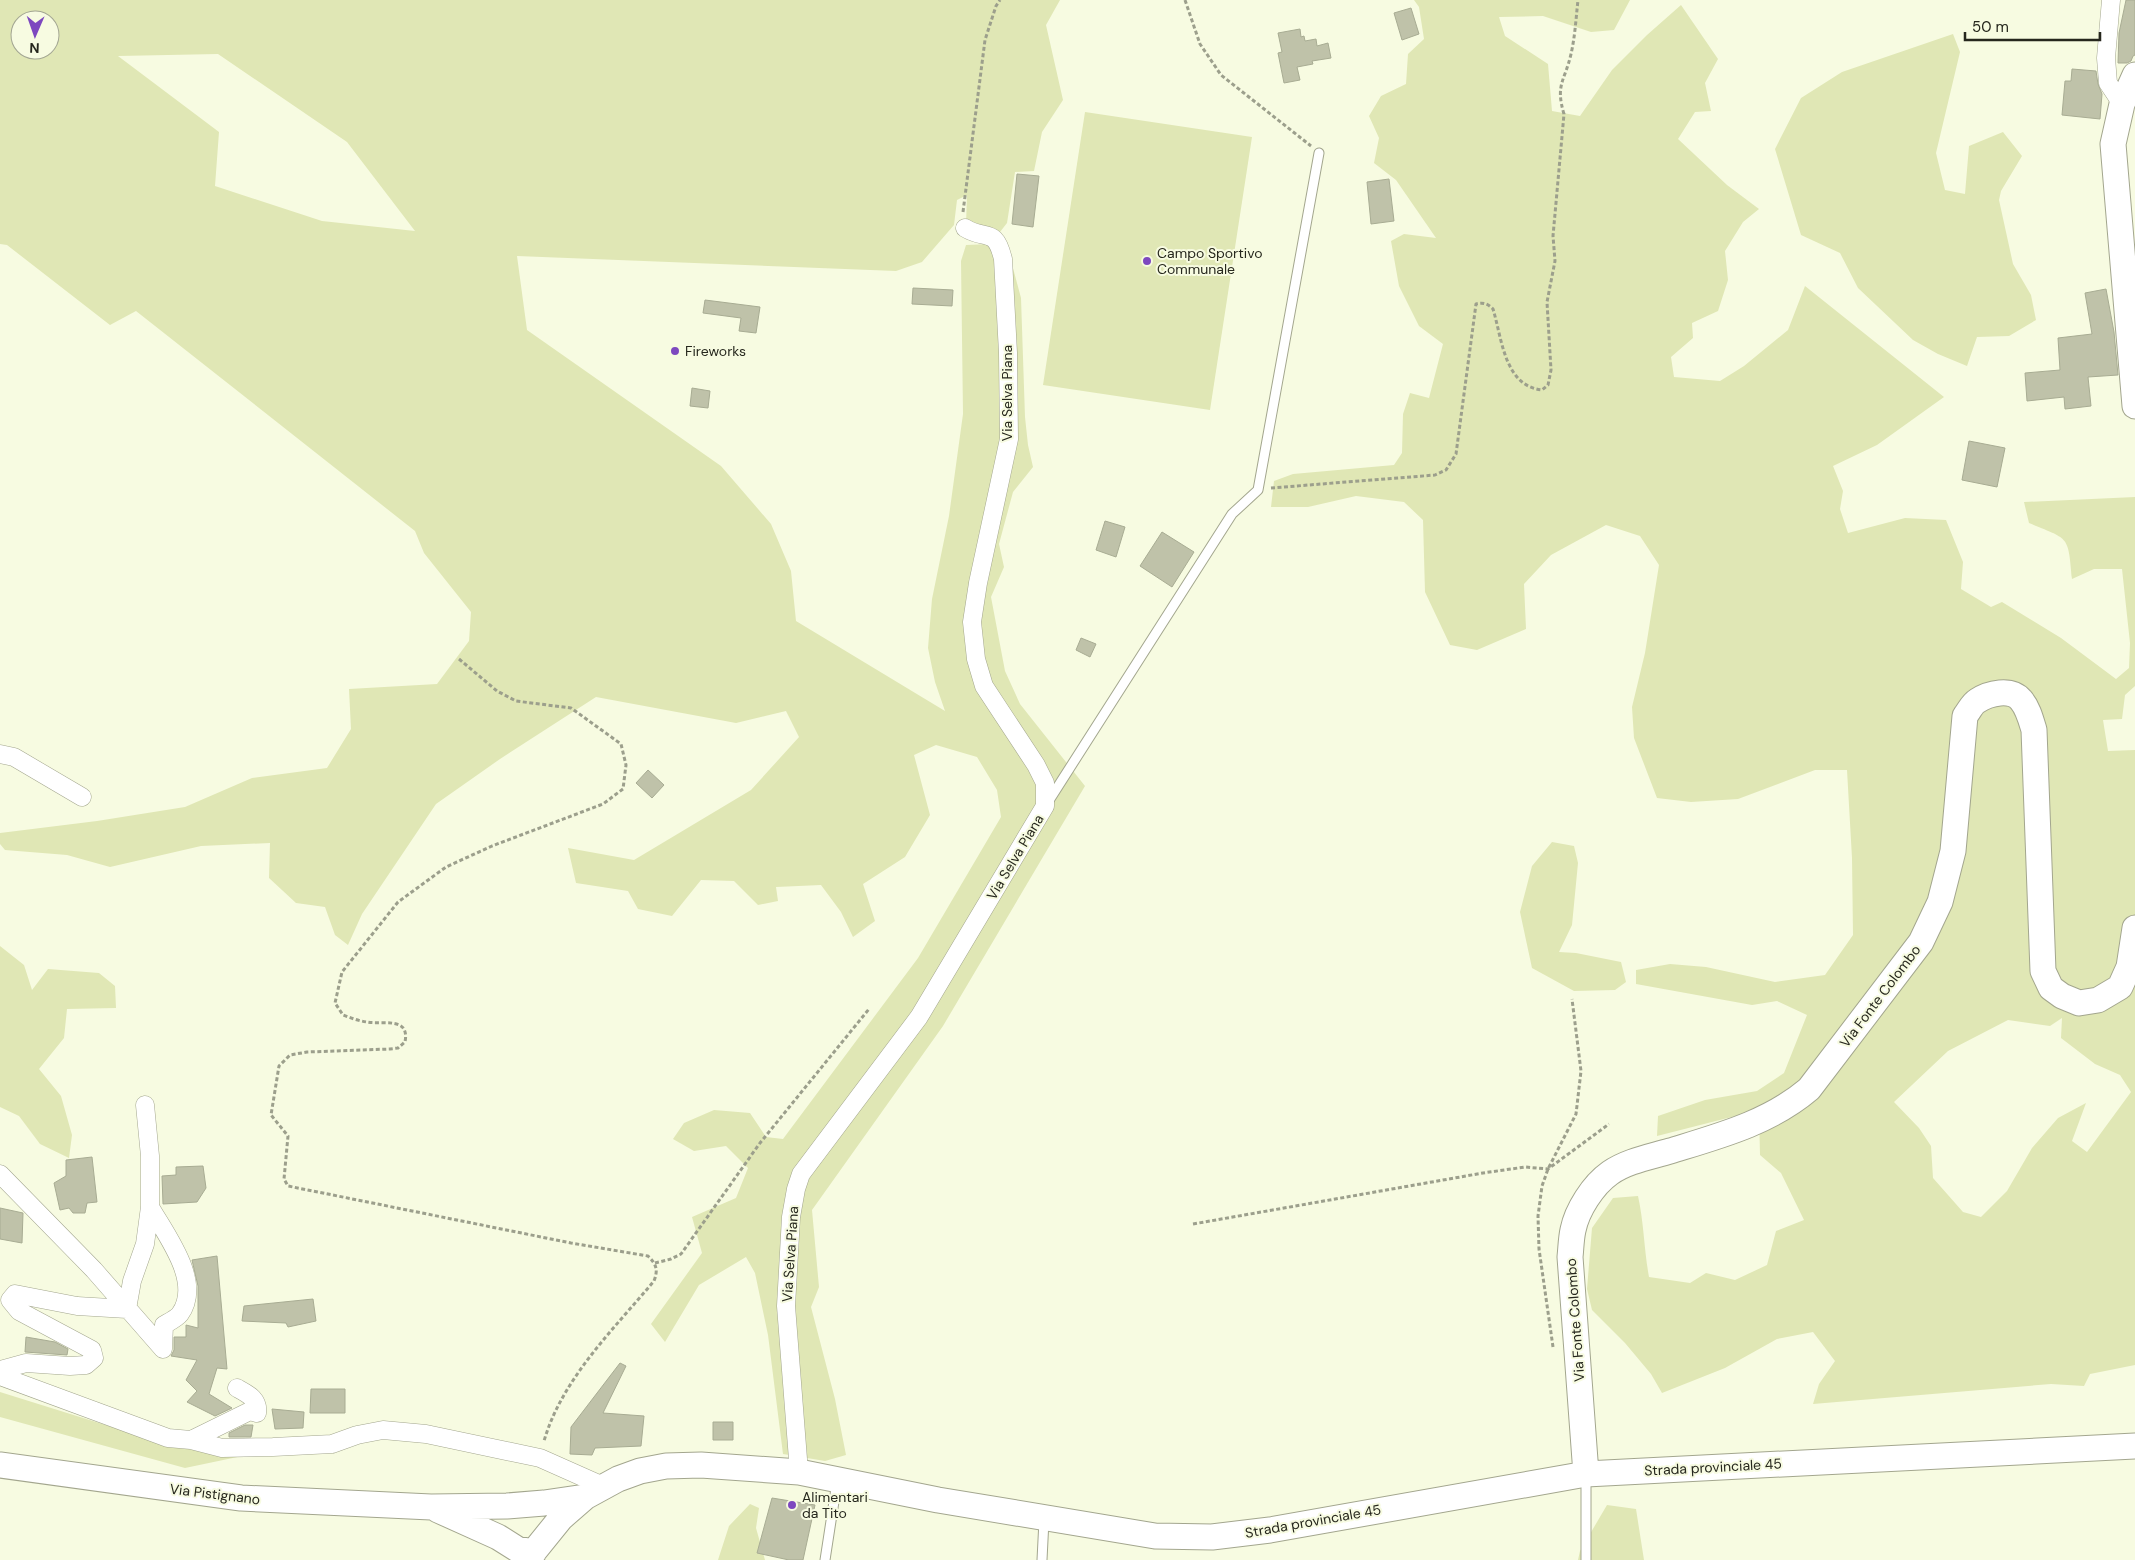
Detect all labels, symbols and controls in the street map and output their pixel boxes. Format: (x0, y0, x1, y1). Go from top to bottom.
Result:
north arrow (10, 10, 60, 60)
scale bar (1965, 10, 2100, 42)
text: 50 m (1972, 17, 2009, 37)
text: N (29, 39, 40, 57)
place label: Campo Sportivo Communale (1157, 244, 1262, 278)
marker: Campo Sportivo Communale (1141, 255, 1153, 267)
place label: Fireworks (685, 342, 746, 360)
marker: Fireworks (669, 345, 681, 357)
street label: Via Selva Piana (998, 345, 1016, 441)
street label: Via Selva Piana (982, 811, 1048, 903)
street label: Via Fonte Colombo (1836, 941, 1924, 1051)
street label: Via Selva Piana (778, 1205, 802, 1303)
street label: Via Fonte Colombo (1562, 1258, 1588, 1382)
street label: Strada provinciale 45 (1644, 1454, 1782, 1480)
street label: Via Pistignano (169, 1480, 261, 1508)
place label: Alimentari da Tito (802, 1488, 868, 1522)
marker: Alimentari da Tito (786, 1499, 798, 1511)
street label: Strada provinciale 45 (1244, 1500, 1382, 1542)

